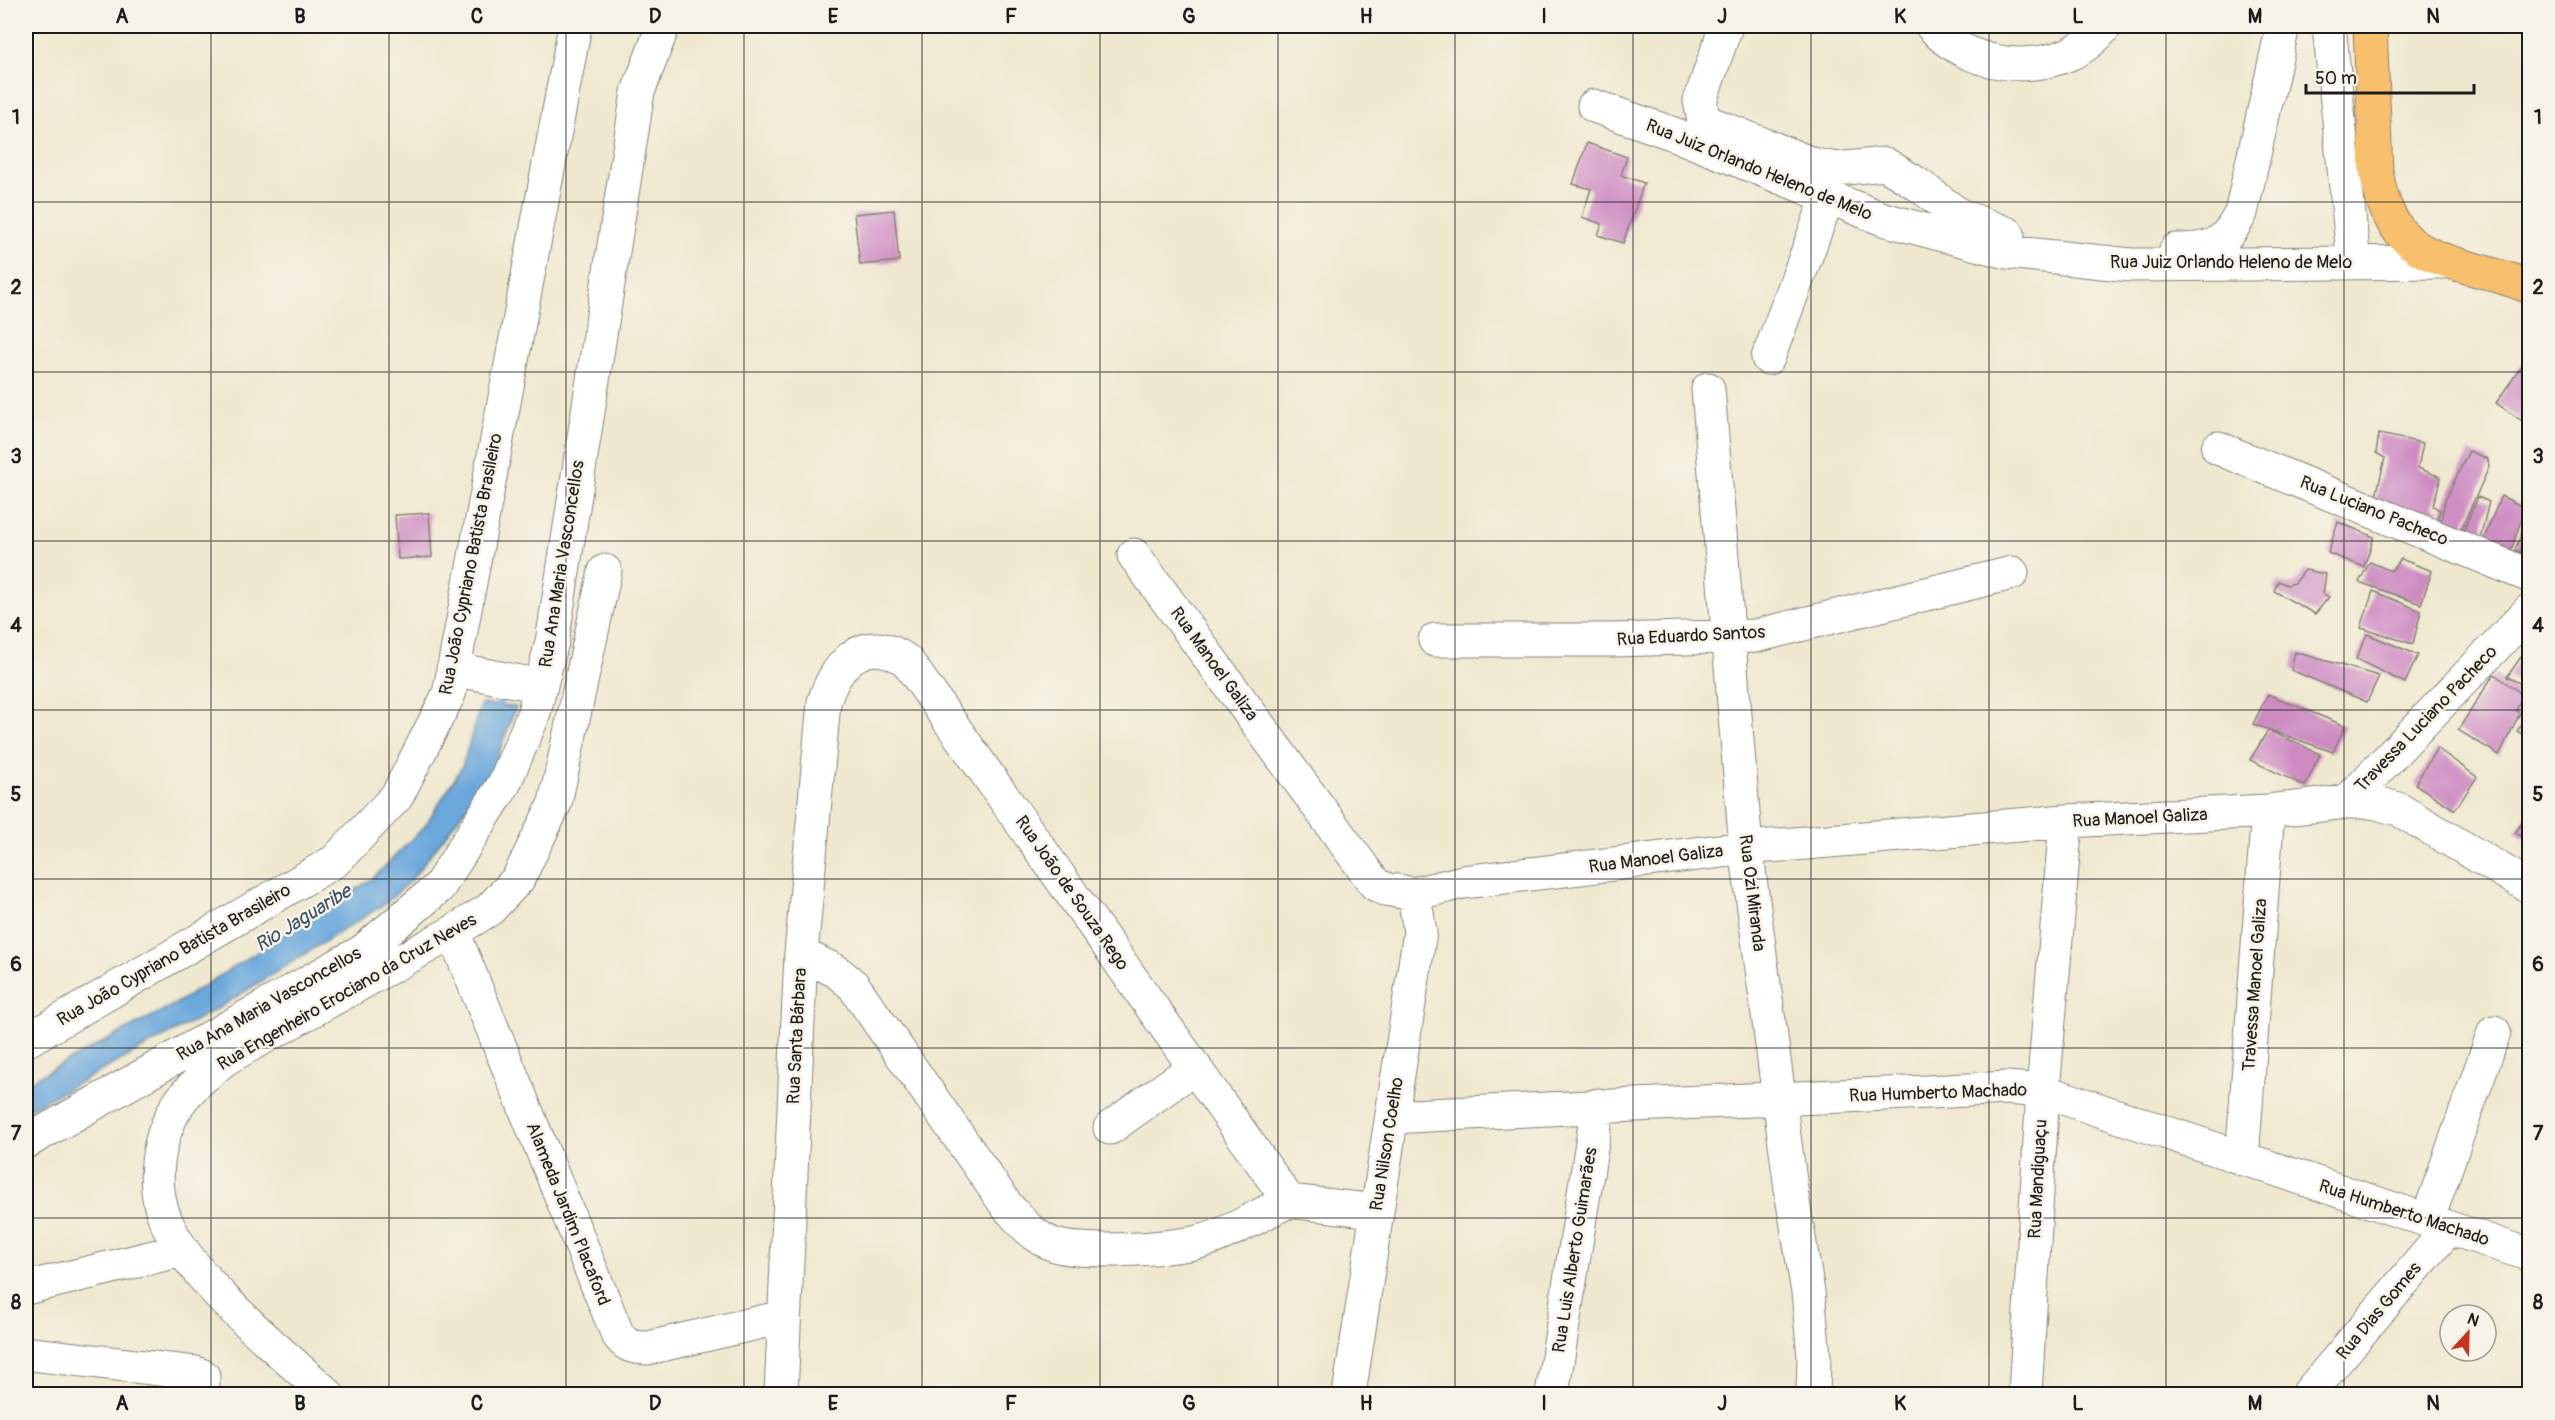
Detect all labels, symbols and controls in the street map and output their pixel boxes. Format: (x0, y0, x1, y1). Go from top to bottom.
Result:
text: A (116, 4, 129, 29)
text: B (294, 4, 306, 29)
text: C (471, 4, 483, 29)
text: D (649, 4, 662, 29)
text: E (828, 4, 839, 29)
text: F (1005, 4, 1017, 29)
text: G (1182, 4, 1196, 29)
text: H (1360, 4, 1373, 29)
text: I (1541, 4, 1547, 29)
text: J (1717, 4, 1727, 29)
text: K (1894, 4, 1906, 29)
text: L (2072, 4, 2084, 29)
text: M (2248, 4, 2262, 29)
text: N (2426, 4, 2440, 29)
scale bar (2306, 57, 2474, 95)
text: 50 m (2315, 67, 2357, 90)
text: 1 (12, 105, 20, 130)
text: 1 (2534, 105, 2542, 130)
street label: Rua Juiz Orlando Heleno de Melo (1642, 114, 1876, 226)
street label: Rua Juiz Orlando Heleno de Melo (2110, 251, 2352, 274)
text: 2 (10, 275, 22, 300)
text: 2 (2532, 275, 2544, 300)
street label: Rua João Cypriano Batista Brasileiro (434, 431, 508, 697)
text: 3 (10, 444, 22, 469)
text: 3 (2532, 444, 2544, 469)
street label: Rua Ana Maria Vasconcellos (534, 459, 590, 669)
street label: Rua Luciano Pacheco (2296, 471, 2452, 551)
street label: Rua Manoel Galiza (1165, 602, 1263, 726)
text: 4 (10, 613, 22, 638)
text: 4 (2532, 613, 2544, 638)
street label: Rua Eduardo Santos (1616, 621, 1766, 651)
street label: Travessa Luciano Pacheco (2350, 640, 2503, 797)
text: 5 (11, 782, 22, 807)
text: 5 (2533, 782, 2544, 807)
street label: Rua Manoel Galiza (2072, 803, 2208, 833)
street label: Rua João de Souza Rego (1010, 811, 1134, 975)
street label: Rua Ozi Miranda (1733, 833, 1771, 953)
street label: Rua Manoel Galiza (1587, 839, 1725, 879)
water label: Rio Jaguaribe (250, 877, 358, 957)
street label: Rua João Cypriano Batista Brasileiro (53, 878, 295, 1031)
street label: Travessa Manoel Galiza (2237, 898, 2273, 1072)
street label: Rua Engenheiro Erociano da Cruz Neves (213, 908, 481, 1076)
street label: Rua Ana Maria Vasconcellos (173, 942, 365, 1066)
text: 6 (10, 952, 22, 977)
text: 6 (2532, 952, 2544, 977)
street label: Rua Santa Bárbara (782, 967, 812, 1105)
street label: Rua Nilson Coelho (1365, 1075, 1409, 1213)
street label: Rua Humberto Machado (1849, 1078, 2028, 1108)
street label: Alameda Jardim Placaford (521, 1119, 615, 1309)
street label: Rua Mandiguaçu (2023, 1119, 2053, 1239)
text: 7 (11, 1121, 22, 1146)
text: 7 (2533, 1121, 2544, 1146)
street label: Rua Luis Alberto Guimarães (1547, 1146, 1603, 1354)
street label: Rua Humberto Machado (2316, 1175, 2493, 1252)
street label: Rua Dias Gomes (2331, 1257, 2427, 1365)
text: 8 (11, 1290, 21, 1315)
text: 8 (2533, 1290, 2543, 1315)
north arrow (2438, 1303, 2498, 1363)
text: N (2464, 1309, 2482, 1331)
text: A (116, 1391, 129, 1416)
text: B (294, 1391, 306, 1416)
text: C (471, 1391, 483, 1416)
text: D (649, 1391, 662, 1416)
text: E (828, 1391, 839, 1416)
text: F (1005, 1391, 1017, 1416)
text: G (1182, 1391, 1196, 1416)
text: H (1360, 1391, 1373, 1416)
text: I (1541, 1391, 1547, 1416)
text: J (1717, 1391, 1727, 1416)
text: K (1894, 1391, 1906, 1416)
text: L (2072, 1391, 2084, 1416)
text: M (2248, 1391, 2262, 1416)
text: N (2426, 1391, 2440, 1416)

